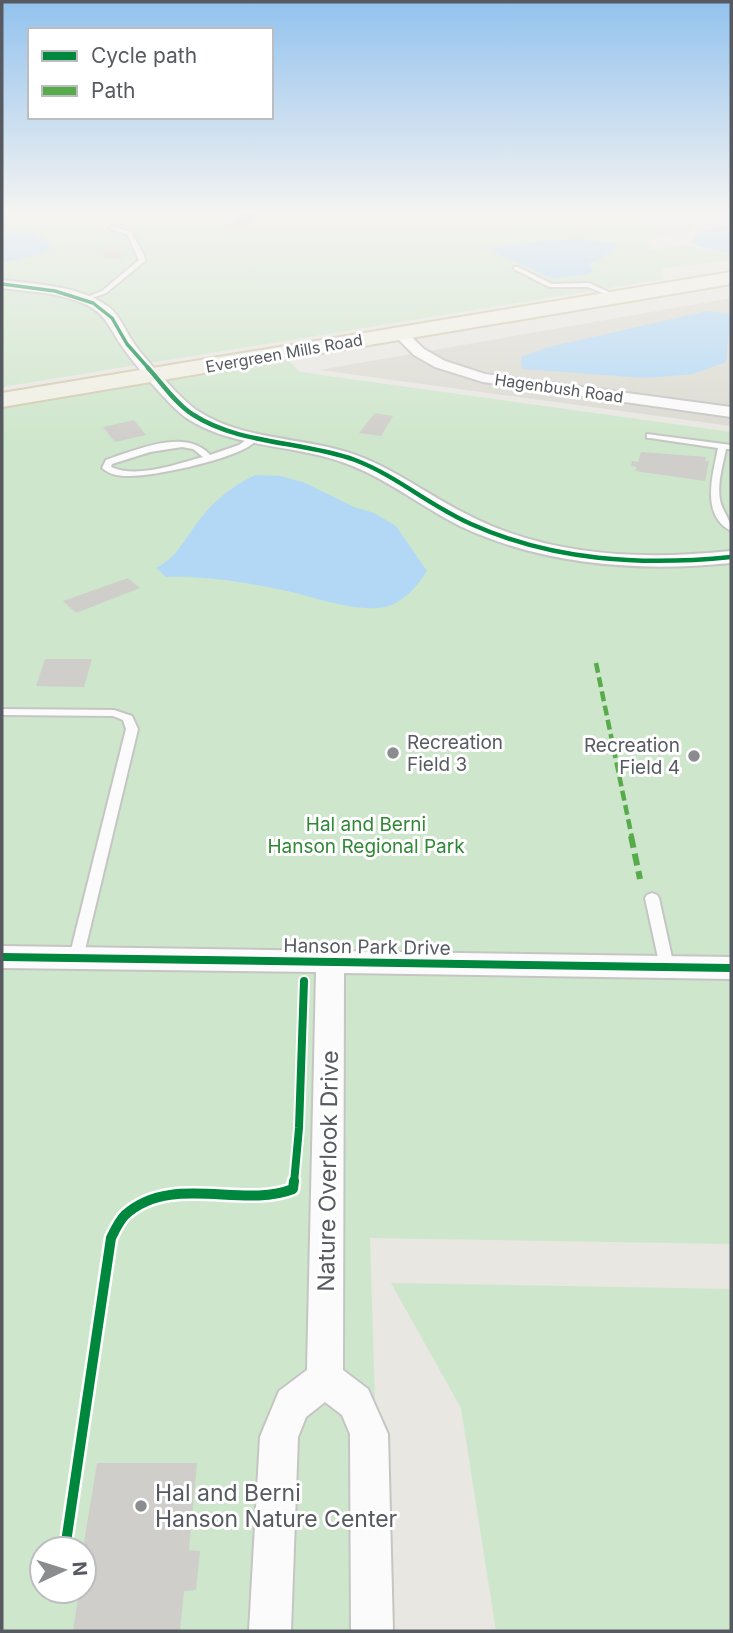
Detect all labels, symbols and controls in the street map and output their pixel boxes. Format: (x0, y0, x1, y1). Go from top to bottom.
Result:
legend (28, 28, 273, 119)
text: Cycle path (91, 43, 197, 68)
text: Path (91, 78, 136, 103)
street label: Evergreen Mills Road (204, 329, 364, 377)
street label: Hagenbush Road (493, 369, 625, 407)
place label: Recreation Field 3 (407, 731, 503, 776)
place label: Recreation Field 4 (584, 734, 680, 779)
marker: Recreation Field 3 (385, 745, 401, 761)
marker: Recreation Field 4 (686, 748, 702, 764)
park label: Hal and Berni Hanson Regional Park (267, 813, 465, 858)
street label: Hanson Park Drive (283, 934, 451, 960)
street label: Nature Overlook Drive (312, 1050, 344, 1292)
place label: Hal and Berni Hanson Nature Center (155, 1479, 398, 1533)
marker: Hal and Berni Hanson Nature Center (133, 1498, 149, 1514)
north arrow (28, 1535, 98, 1605)
text: N (67, 1561, 91, 1577)

